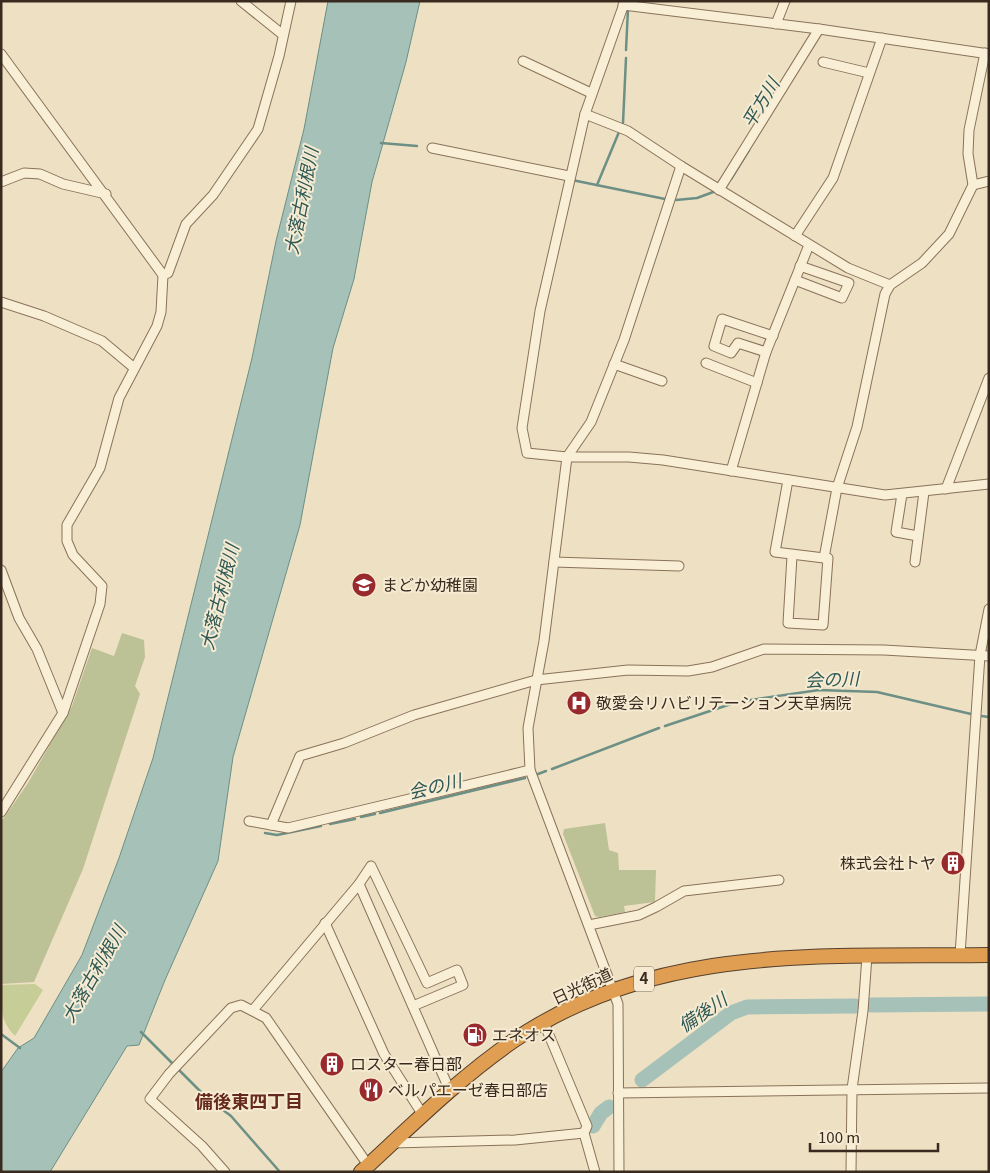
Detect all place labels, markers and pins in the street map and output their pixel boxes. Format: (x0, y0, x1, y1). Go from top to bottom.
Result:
school or university icon: まどか幼稚園 (351, 572, 377, 598)
place label: まどか幼稚園 (382, 572, 478, 596)
hospital icon: 敬愛会リハビリテーション天草病院 (566, 690, 592, 716)
place label: 敬愛会リハビリテーション天草病院 (596, 690, 852, 714)
place label: 株式会社トヤ (840, 850, 936, 874)
building icon: 株式会社トヤ (940, 850, 966, 876)
fuel station icon: エネオス (462, 1022, 488, 1048)
place label: エネオス (492, 1022, 556, 1046)
building icon: ロスター春日部 (319, 1051, 345, 1077)
place label: ロスター春日部 (350, 1051, 462, 1075)
restaurant icon: ベルパエーゼ春日部店 (358, 1077, 384, 1103)
place label: ベルパエーゼ春日部店 (388, 1077, 548, 1101)

